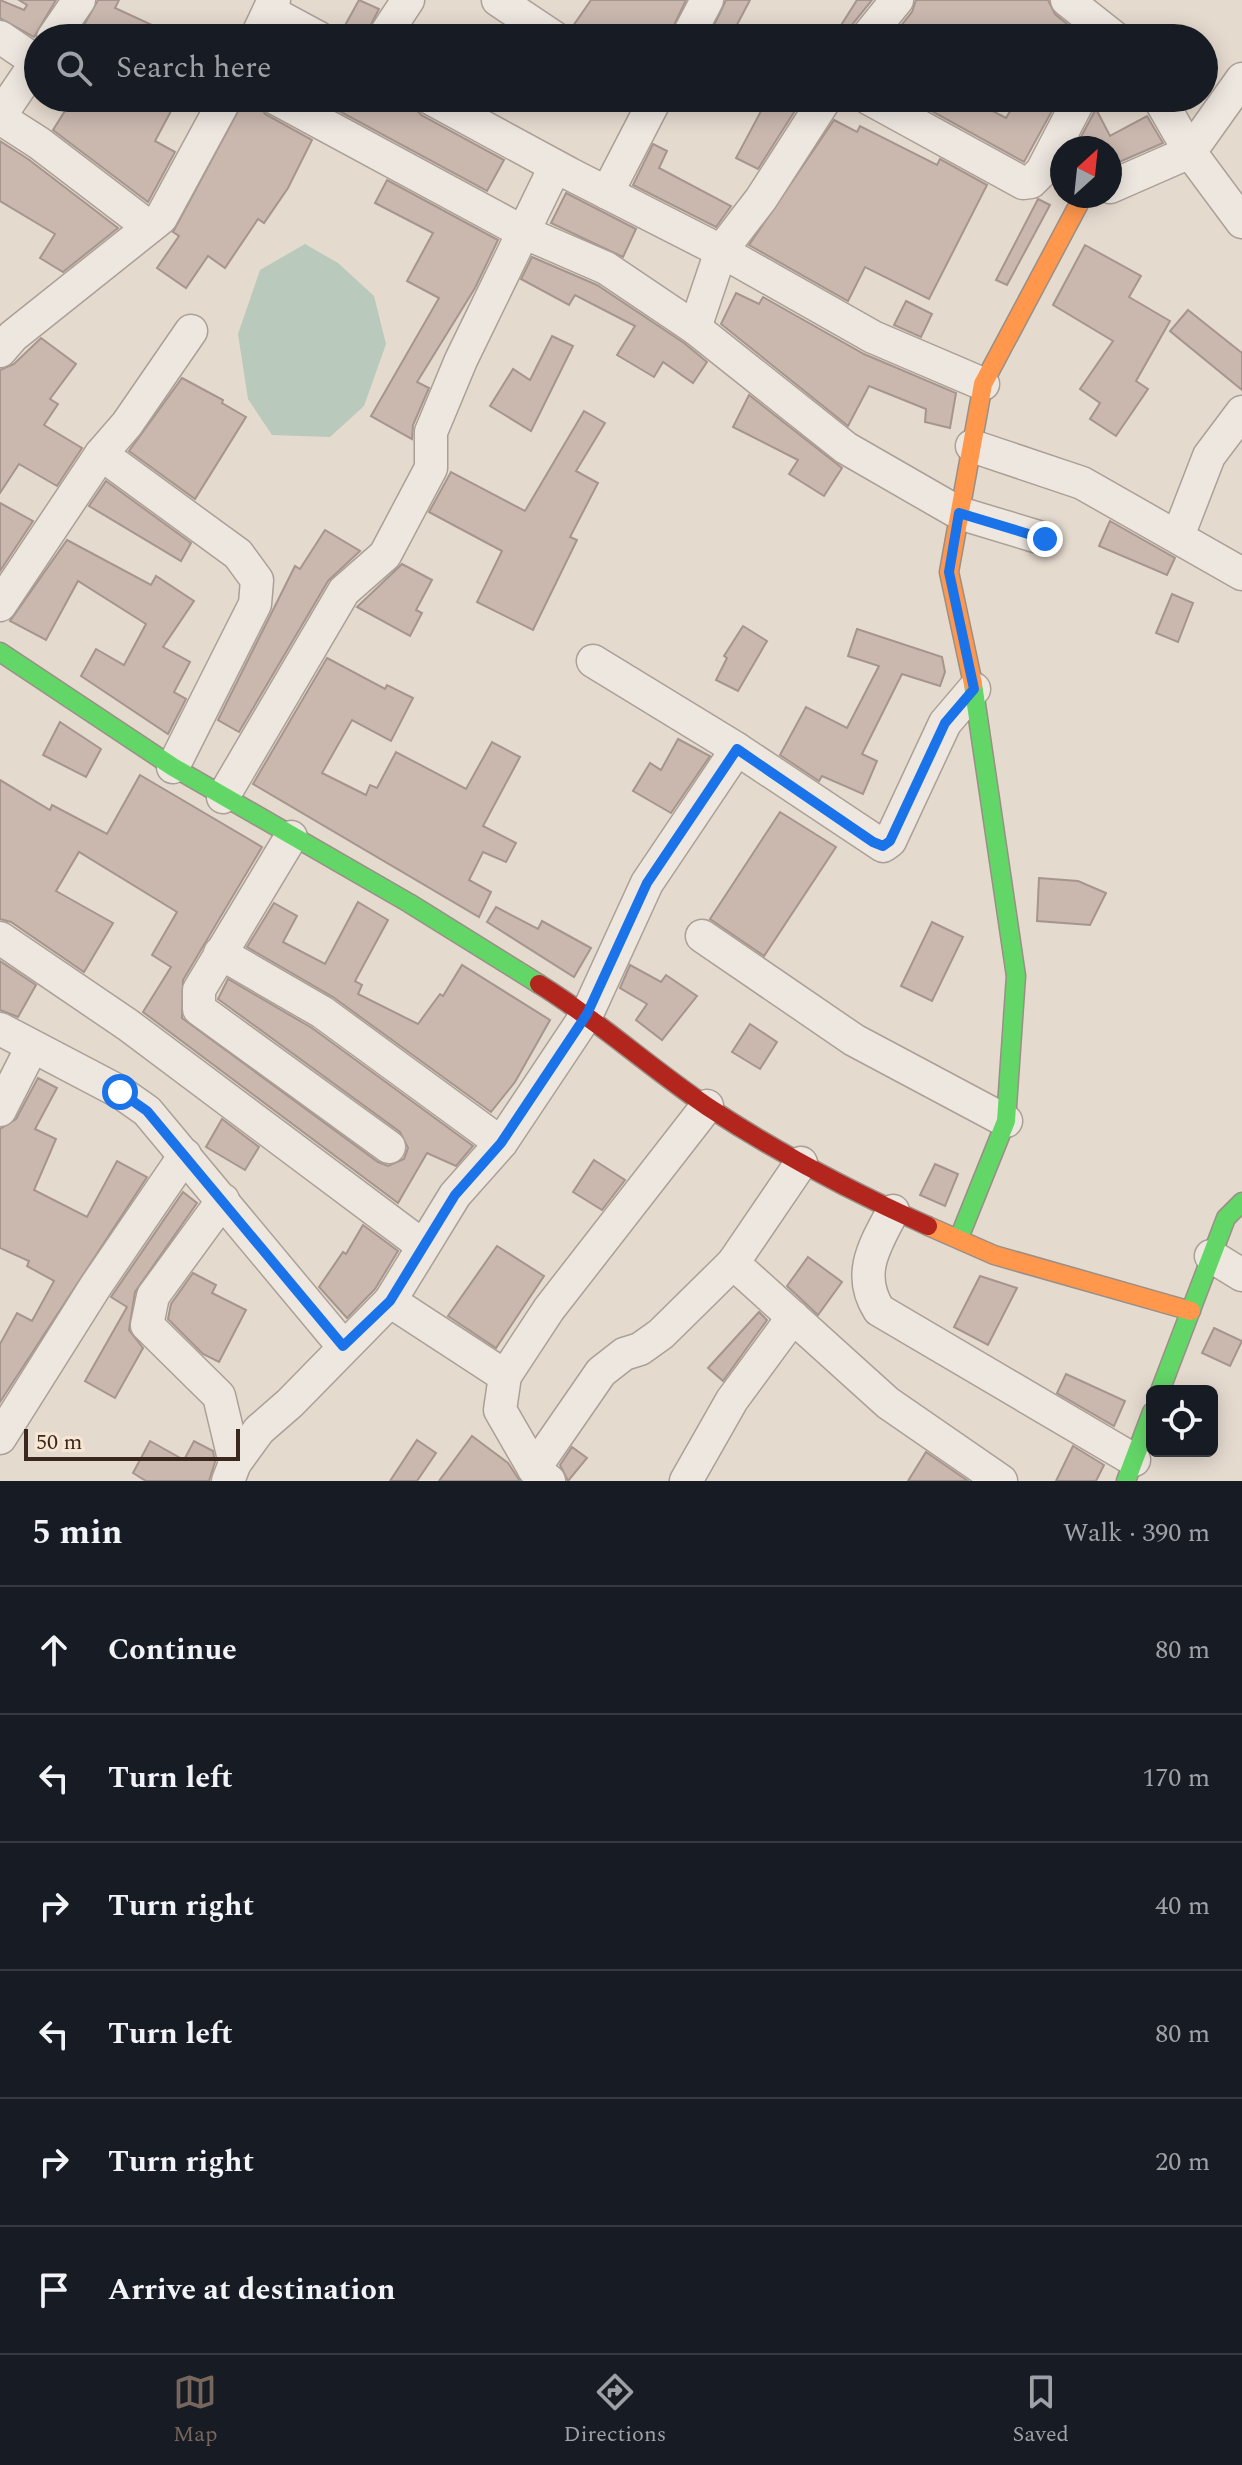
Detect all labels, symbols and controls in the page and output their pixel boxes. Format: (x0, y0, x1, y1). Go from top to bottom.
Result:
search box (24, 24, 1218, 112)
text: Search here (116, 45, 272, 91)
icon: search (52, 46, 96, 90)
north arrow (1050, 136, 1122, 208)
route end (1027, 521, 1063, 557)
route start (102, 1074, 138, 1110)
map controls (1146, 1385, 1218, 1457)
button: locate (1146, 1385, 1218, 1457)
scale bar (24, 1425, 240, 1461)
text: 50 m (36, 1426, 82, 1459)
text: 5 min (32, 1507, 122, 1559)
text: Walk · 390 m (1063, 1513, 1210, 1553)
text: Continue (108, 1627, 237, 1673)
icon: ahead (32, 1628, 76, 1672)
text: 80 m (1155, 1630, 1210, 1670)
text: Turn left (108, 1755, 233, 1801)
icon: left (32, 1756, 76, 1800)
text: 170 m (1142, 1758, 1210, 1798)
text: Turn right (108, 1883, 254, 1929)
icon: right (32, 1884, 76, 1928)
text: 40 m (1155, 1886, 1210, 1926)
text: Turn left (108, 2011, 233, 2057)
icon: left (32, 2012, 76, 2056)
text: 80 m (1155, 2014, 1210, 2054)
text: Turn right (108, 2139, 254, 2185)
icon: right (32, 2140, 76, 2184)
text: 20 m (1155, 2142, 1210, 2182)
text: Arrive at destination (108, 2267, 395, 2313)
icon: arrive (32, 2268, 76, 2312)
tab: Map (173, 2370, 217, 2451)
tab: Directions (564, 2370, 666, 2451)
tab: Saved (1012, 2370, 1069, 2451)

